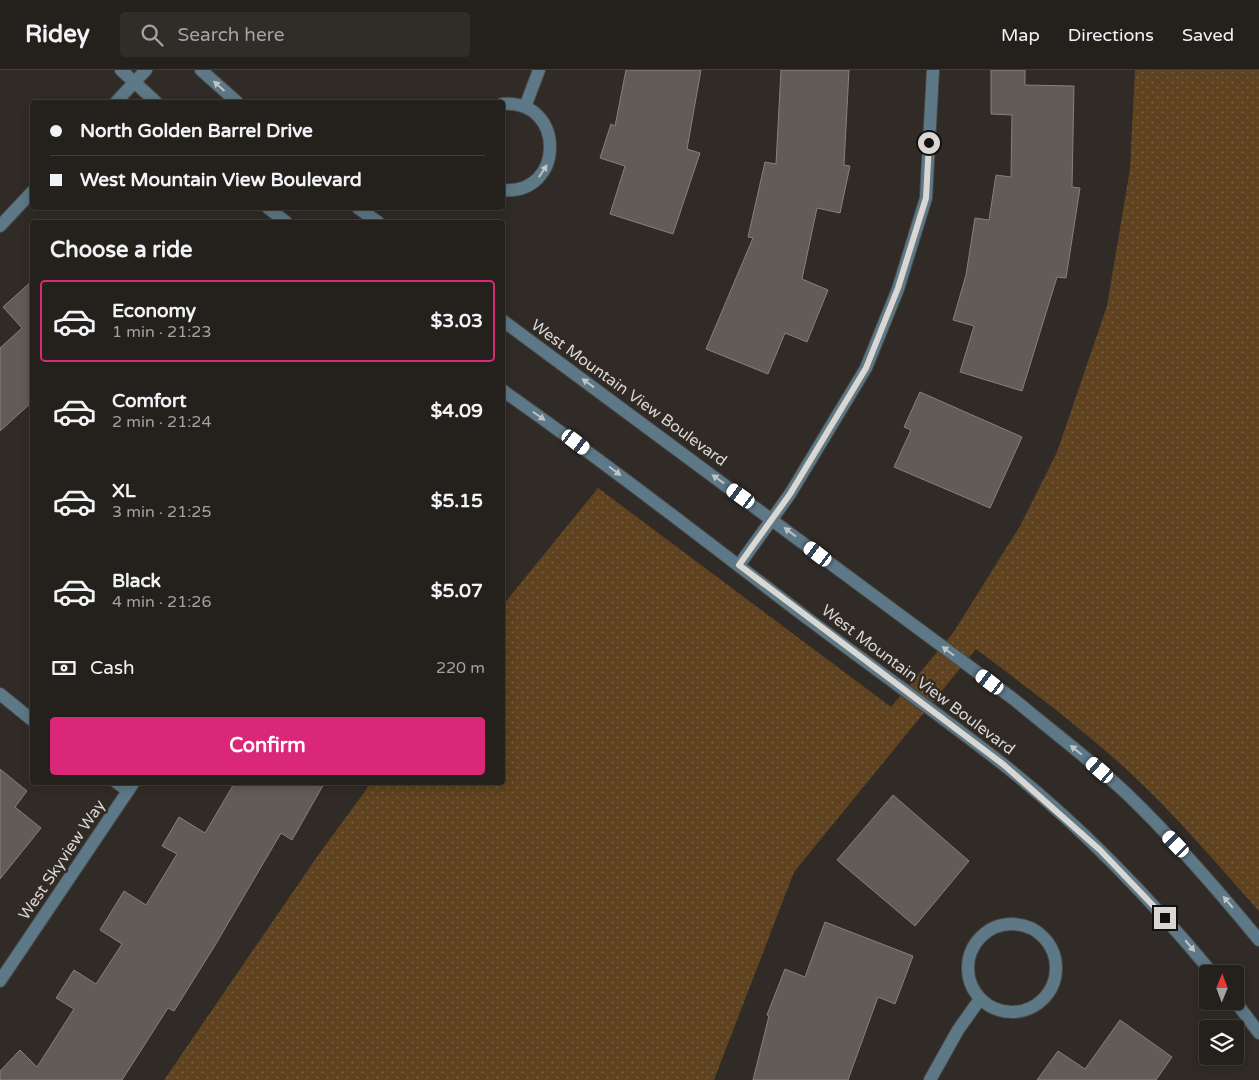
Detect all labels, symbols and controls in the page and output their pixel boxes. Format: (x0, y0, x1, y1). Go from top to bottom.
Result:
search box (120, 12, 470, 57)
text: Ridey (25, 20, 90, 49)
icon: search (138, 21, 166, 49)
text: Search here (178, 24, 284, 46)
text: Map (1001, 24, 1040, 46)
text: Directions (1068, 24, 1154, 46)
text: Saved (1182, 24, 1234, 46)
one-way arrow (213, 80, 225, 92)
text: North Golden Barrel Drive (80, 120, 313, 142)
route start (918, 132, 940, 154)
one-way arrow (538, 165, 547, 178)
text: West Mountain View Boulevard (80, 169, 362, 191)
text: Choose a ride (50, 237, 193, 263)
icon: car (52, 299, 97, 344)
text: Economy (112, 300, 196, 322)
text: $3.03 (431, 310, 483, 332)
street label: West Mountain View Boulevard (527, 315, 731, 471)
text: 1 min · 21:23 (112, 322, 211, 342)
one-way arrow (581, 378, 594, 388)
icon: car (52, 389, 97, 434)
text: Comfort (112, 390, 186, 412)
text: $4.09 (431, 400, 483, 422)
one-way arrow (533, 411, 546, 421)
text: 2 min · 21:24 (112, 412, 211, 432)
car (559, 427, 592, 457)
one-way arrow (608, 466, 622, 476)
one-way arrow (712, 474, 725, 485)
icon: car (52, 479, 97, 524)
text: XL (112, 480, 136, 502)
car (724, 481, 757, 511)
text: $5.15 (431, 490, 483, 512)
text: 3 min · 21:25 (112, 502, 211, 522)
one-way arrow (784, 527, 797, 538)
car (801, 539, 834, 569)
icon: car (52, 569, 97, 614)
text: Black (112, 570, 161, 592)
text: $5.07 (431, 580, 483, 602)
text: 4 min · 21:26 (112, 592, 211, 612)
street label: West Mountain View Boulevard (817, 601, 1019, 759)
one-way arrow (942, 645, 955, 656)
icon: cash (50, 654, 78, 682)
text: Cash (90, 657, 135, 679)
text: 220 m (436, 658, 485, 678)
car (973, 667, 1006, 697)
button: Confirm (50, 717, 485, 775)
one-way arrow (1070, 745, 1083, 756)
car (1083, 754, 1116, 786)
street label: West Skyview Way (14, 796, 110, 924)
car (1160, 828, 1191, 860)
one-way arrow (1223, 896, 1234, 908)
route end (1154, 907, 1176, 929)
one-way arrow (1184, 939, 1195, 952)
north arrow (1199, 965, 1244, 1010)
map controls (1199, 965, 1244, 1065)
button: layers (1199, 1020, 1244, 1065)

